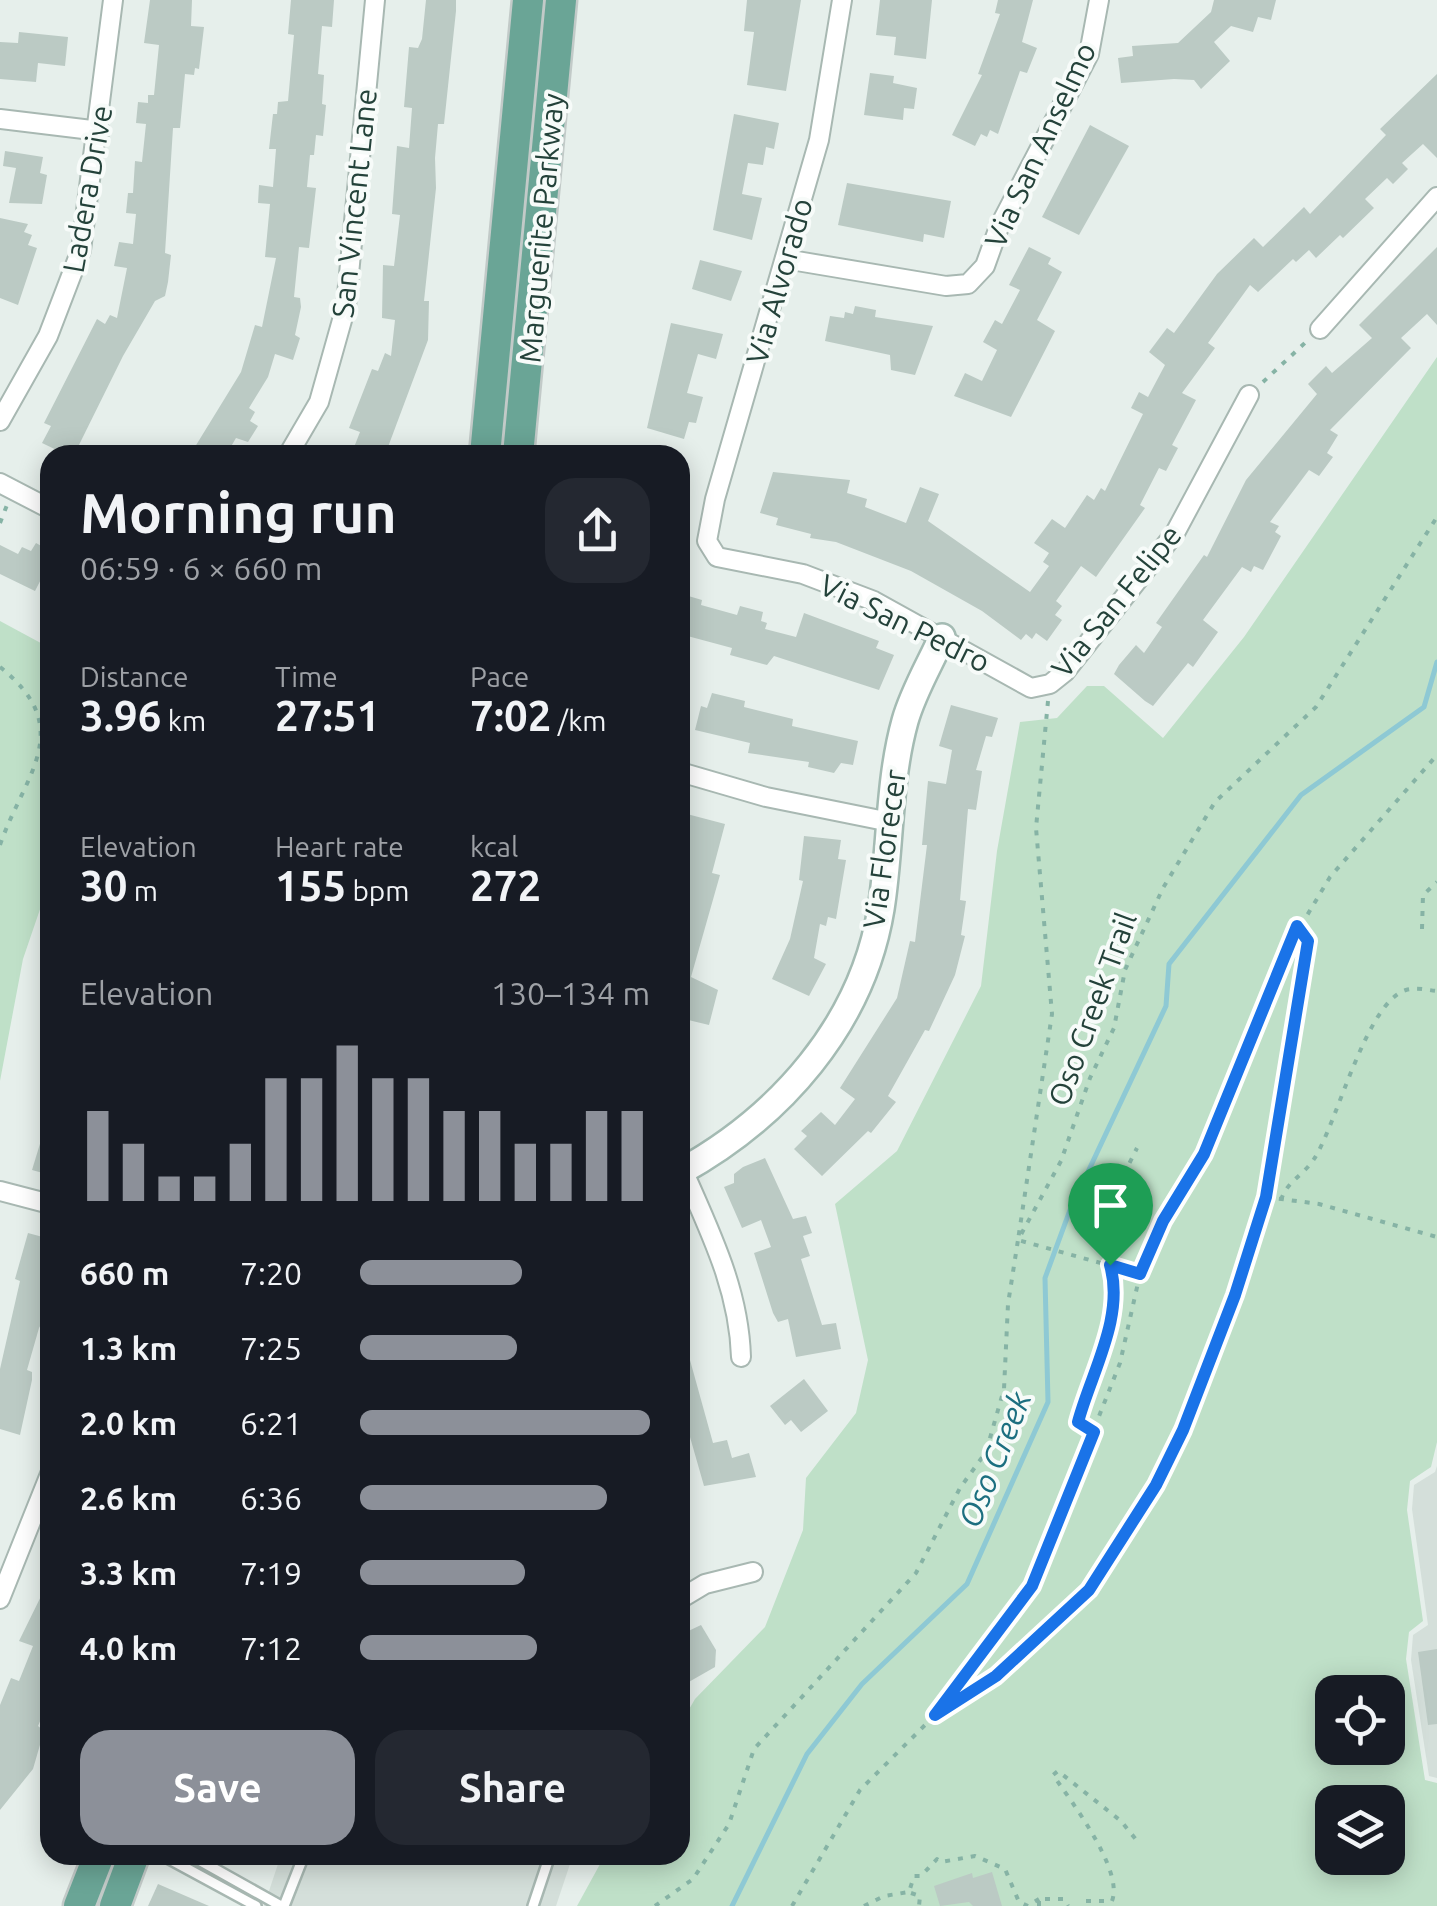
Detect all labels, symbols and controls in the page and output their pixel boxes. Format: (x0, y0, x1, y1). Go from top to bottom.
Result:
street label: Via San Anselmo (978, 37, 1102, 253)
street label: San Vincent Lane (325, 87, 383, 319)
street label: Marguerite Parkway (512, 92, 570, 364)
street label: Ladera Drive (56, 103, 118, 275)
street label: Via Alvorado (739, 194, 819, 368)
button: share (545, 478, 650, 583)
text: Morning run (80, 482, 397, 543)
street label: Via San Felipe (1044, 518, 1188, 684)
text: 06:59 · 6 × 660 m (80, 550, 322, 586)
street label: Via San Pedro (814, 567, 996, 679)
text: Distance (80, 661, 188, 692)
text: Time (275, 661, 338, 692)
text: Pace (470, 661, 529, 692)
text: 3.96 (80, 692, 161, 739)
text: 27:51 (275, 692, 380, 739)
text: 7:02 (470, 692, 551, 739)
text: km (161, 705, 206, 736)
text: /km (551, 705, 606, 736)
street label: Via Florecer (856, 767, 912, 931)
text: Elevation (80, 831, 197, 862)
text: Heart rate (275, 831, 404, 862)
text: kcal (470, 831, 518, 862)
text: 30 (80, 862, 127, 909)
text: 155 (275, 862, 346, 909)
text: 272 (470, 862, 541, 909)
text: m (127, 875, 158, 906)
text: bpm (346, 875, 409, 906)
street label: Oso Creek Trail (1041, 908, 1143, 1110)
text: Elevation (80, 975, 213, 1011)
text: 130–134 m (491, 975, 650, 1011)
pin (1068, 1163, 1153, 1266)
icon: arrive (1083, 1178, 1138, 1233)
text: 660 m (80, 1255, 169, 1291)
text: 7:20 (240, 1255, 302, 1291)
text: 1.3 km (80, 1330, 177, 1366)
text: 7:25 (240, 1330, 302, 1366)
water label: Oso Creek (950, 1385, 1038, 1532)
text: 2.0 km (80, 1405, 177, 1441)
text: 6:21 (240, 1405, 302, 1441)
text: 2.6 km (80, 1480, 177, 1516)
text: 6:36 (240, 1480, 302, 1516)
text: 3.3 km (80, 1555, 177, 1591)
text: 7:19 (240, 1555, 302, 1591)
text: 4.0 km (80, 1630, 177, 1666)
text: 7:12 (240, 1630, 302, 1666)
map controls (1315, 1675, 1405, 1875)
button: locate (1315, 1675, 1405, 1765)
button: Save (80, 1730, 355, 1845)
button: Share (375, 1730, 650, 1845)
button: layers (1315, 1785, 1405, 1875)

